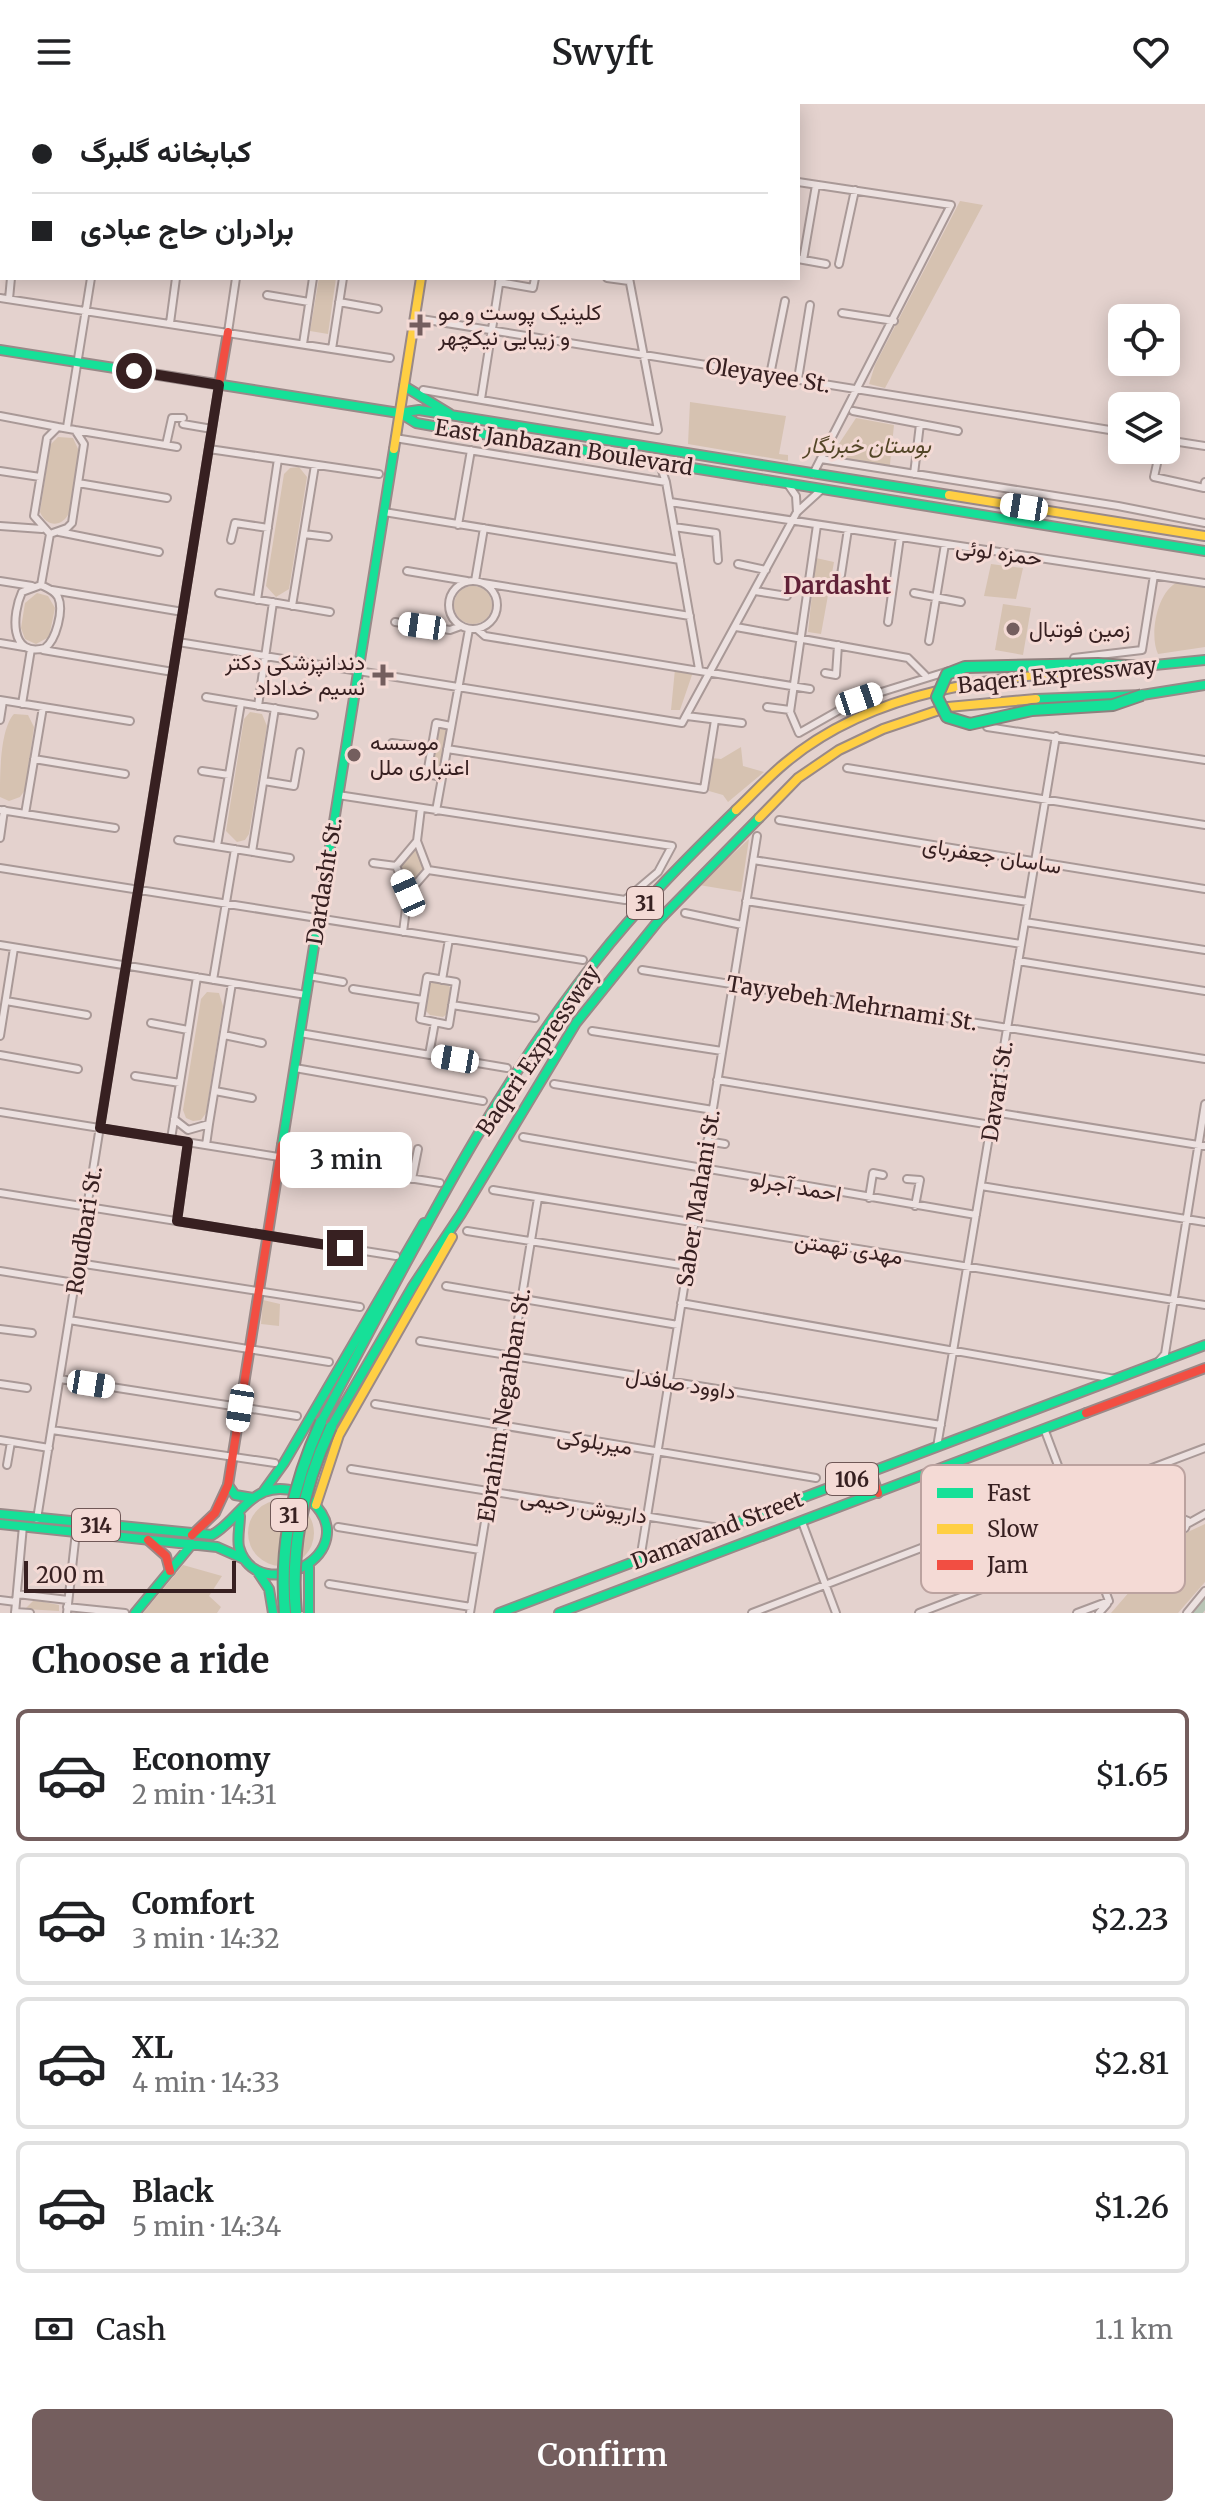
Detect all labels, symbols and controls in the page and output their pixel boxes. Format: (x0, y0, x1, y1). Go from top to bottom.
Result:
icon: menu (32, 30, 76, 74)
text: Swyft (551, 30, 654, 75)
icon: heart (1129, 30, 1173, 74)
text: کبابخانه گلبرگ (80, 132, 252, 170)
text: برادران حاج عبادی (80, 209, 294, 247)
place label: کلینیک پوست و مو و زیبایی نیکچهر (437, 298, 602, 352)
map controls (1108, 304, 1180, 464)
button: locate (1108, 304, 1180, 376)
marker: کلینیک پوست و مو و زیبایی نیکچهر (409, 314, 431, 336)
street label: Oleyayee St. (703, 351, 833, 399)
route start (116, 353, 152, 389)
button: layers (1108, 392, 1180, 464)
street label: East Janbazan Boulevard (433, 413, 695, 481)
park label: بوستان خبرنگار (801, 431, 931, 459)
car (998, 491, 1050, 523)
street label: حمزه لوئی (954, 532, 1044, 572)
district label: Dardasht (783, 570, 891, 601)
car (397, 611, 447, 641)
place label: زمین فوتبال (1029, 615, 1130, 643)
marker: زمین فوتبال (1004, 620, 1022, 638)
place label: دندانپزشکی دکتر نسیم خداداد (224, 648, 365, 702)
street label: Baqeri Expressway (956, 651, 1158, 699)
marker: دندانپزشکی دکتر نسیم خداداد (372, 664, 394, 686)
car (832, 680, 886, 718)
place label: موسسه اعتباری ملل (370, 728, 470, 781)
marker: موسسه اعتباری ملل (345, 746, 363, 764)
street label: Dardasht St. (300, 815, 348, 947)
street label: ساسان جعفربای (921, 830, 1063, 880)
car (387, 866, 429, 920)
road number: 31 (627, 887, 663, 919)
street label: Baqeri Expressway (470, 959, 606, 1141)
street label: Tayyebeh Mehrnami St. (725, 969, 979, 1037)
street label: Davari St. (975, 1039, 1019, 1143)
car (429, 1043, 481, 1075)
street label: Saber Mahani St. (670, 1107, 726, 1289)
callout: 3 min (279, 1132, 411, 1188)
text: 3 min (310, 1143, 382, 1176)
street label: Roudbari St. (60, 1164, 108, 1296)
street label: احمد آجرلو (748, 1164, 844, 1208)
street label: مهدی تهمتن (793, 1226, 905, 1270)
route end (327, 1230, 363, 1266)
street label: Ebrahim Negahban St. (472, 1286, 536, 1524)
street label: داوود صافدل (624, 1360, 738, 1406)
car (65, 1368, 117, 1400)
car (224, 1382, 256, 1434)
street label: میربلوکی (555, 1421, 635, 1461)
road number: 106 (826, 1463, 878, 1495)
legend (921, 1465, 1185, 1593)
text: Fast (987, 1479, 1031, 1507)
street label: داریوش رحیمی (519, 1482, 649, 1530)
street label: Damavand Street (627, 1484, 807, 1576)
road number: 31 (271, 1499, 307, 1531)
road number: 314 (72, 1509, 120, 1541)
text: Slow (987, 1515, 1038, 1543)
text: Jam (986, 1551, 1028, 1579)
scale bar (24, 1557, 236, 1593)
text: 200 m (36, 1561, 104, 1589)
text: Choose a ride (32, 1638, 269, 1683)
icon: car (36, 1739, 108, 1811)
text: Economy (132, 1740, 270, 1778)
text: $1.65 (1095, 1756, 1169, 1794)
text: 2 min · 14:31 (132, 1778, 276, 1811)
icon: car (36, 1883, 108, 1955)
text: Comfort (132, 1884, 255, 1922)
text: $2.23 (1090, 1900, 1169, 1938)
text: 3 min · 14:32 (132, 1922, 280, 1955)
icon: car (36, 2027, 108, 2099)
text: XL (132, 2028, 173, 2066)
text: $2.81 (1093, 2044, 1169, 2082)
text: 4 min · 14:33 (132, 2066, 280, 2099)
icon: car (36, 2171, 108, 2243)
text: Black (132, 2172, 214, 2210)
text: $1.26 (1093, 2188, 1169, 2226)
text: 5 min · 14:34 (132, 2210, 281, 2243)
icon: cash (32, 2307, 76, 2351)
text: Cash (96, 2310, 166, 2348)
text: 1.1 km (1095, 2313, 1173, 2346)
button: Confirm (32, 2409, 1173, 2501)

